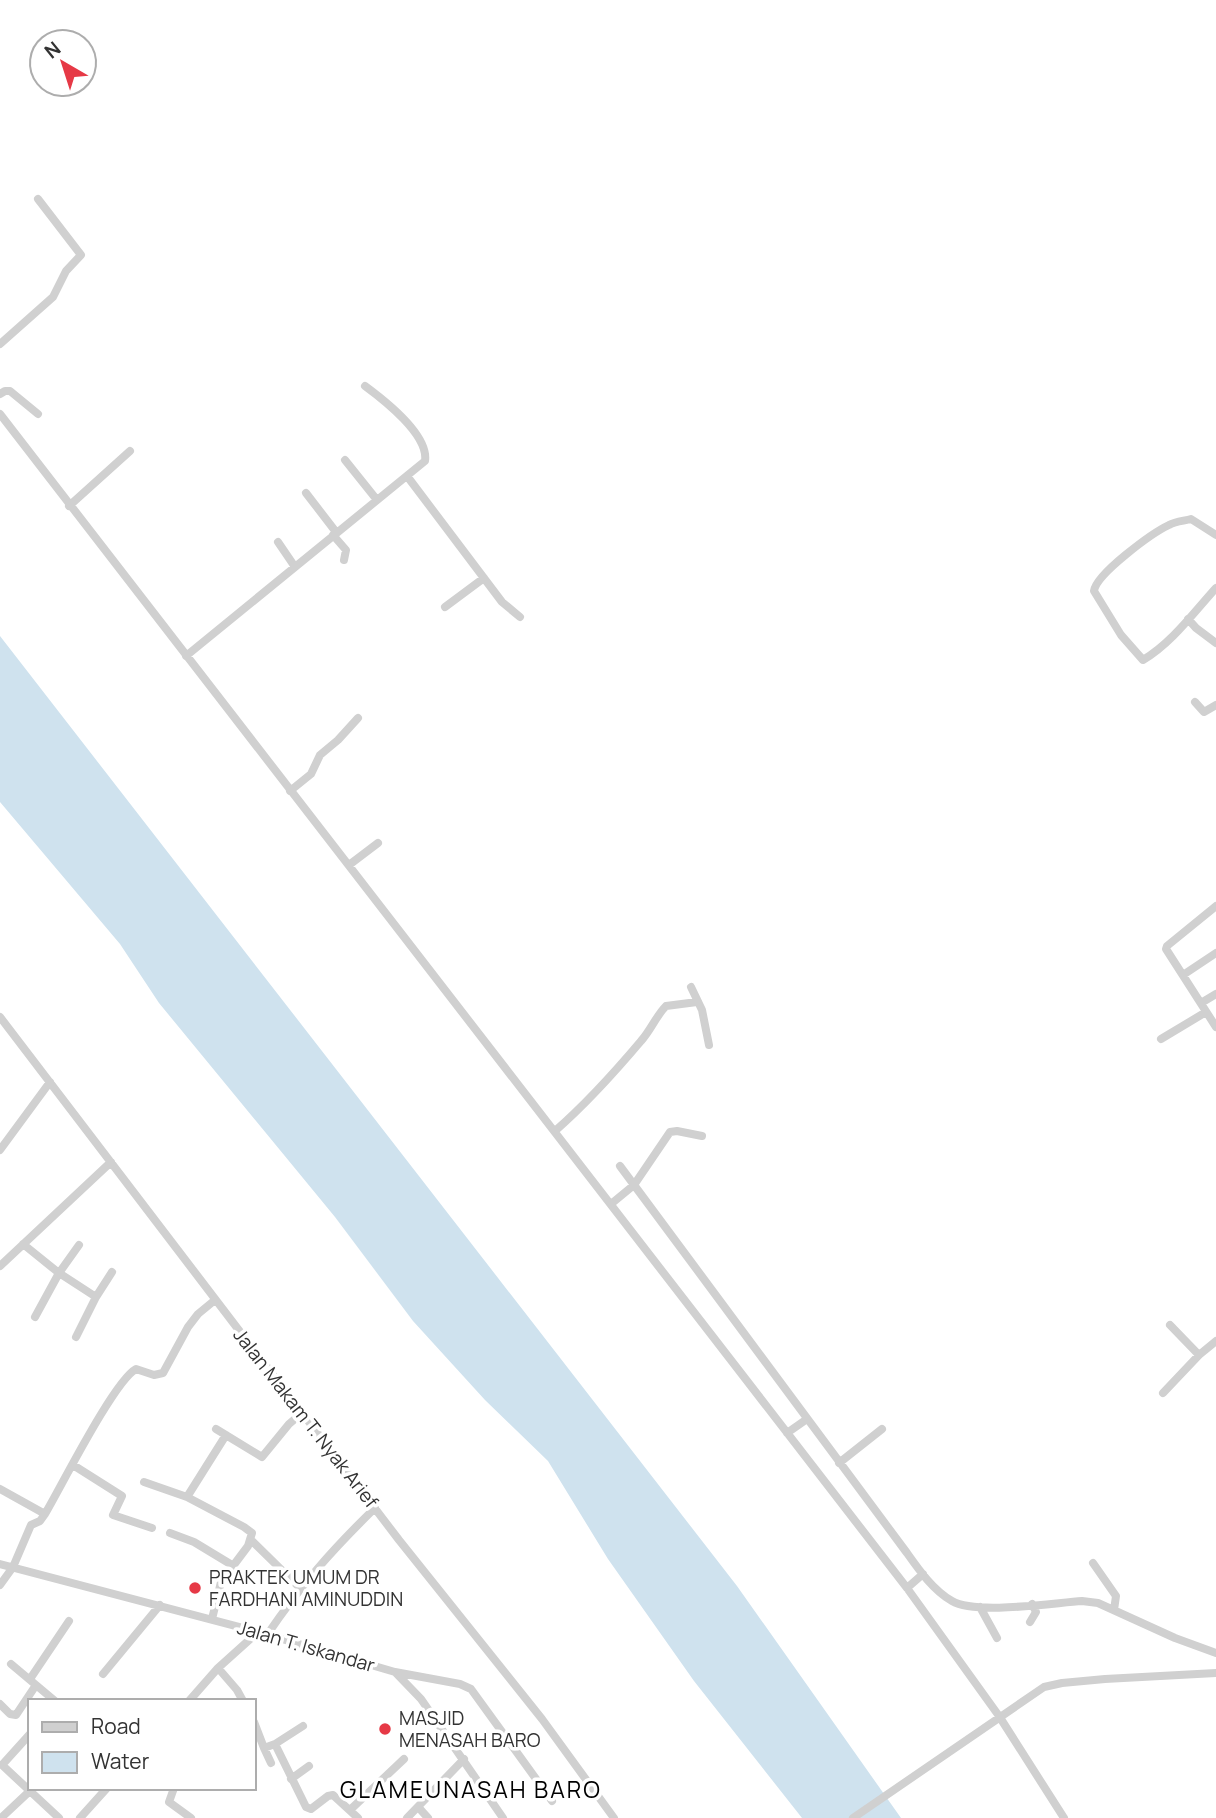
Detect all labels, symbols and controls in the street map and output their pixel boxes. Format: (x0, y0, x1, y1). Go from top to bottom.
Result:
north arrow (28, 28, 98, 98)
text: N (39, 35, 66, 64)
street label: Jalan Makam T. Nyak Arief (228, 1323, 385, 1513)
place label: PRAKTEK UMUM DR FARDHANI AMINUDDIN (209, 1564, 403, 1612)
marker: PRAKTEK UMUM DR FARDHANI AMINUDDIN (187, 1580, 203, 1596)
street label: Jalan T. Iskandar (234, 1614, 378, 1678)
legend (28, 1699, 256, 1790)
place label: MASJID MENASAH BARO (399, 1705, 541, 1753)
text: Road (91, 1712, 141, 1740)
marker: MASJID MENASAH BARO (377, 1721, 393, 1737)
text: Water (91, 1747, 150, 1775)
district label: GLAMEUNASAH BARO (340, 1773, 602, 1805)

